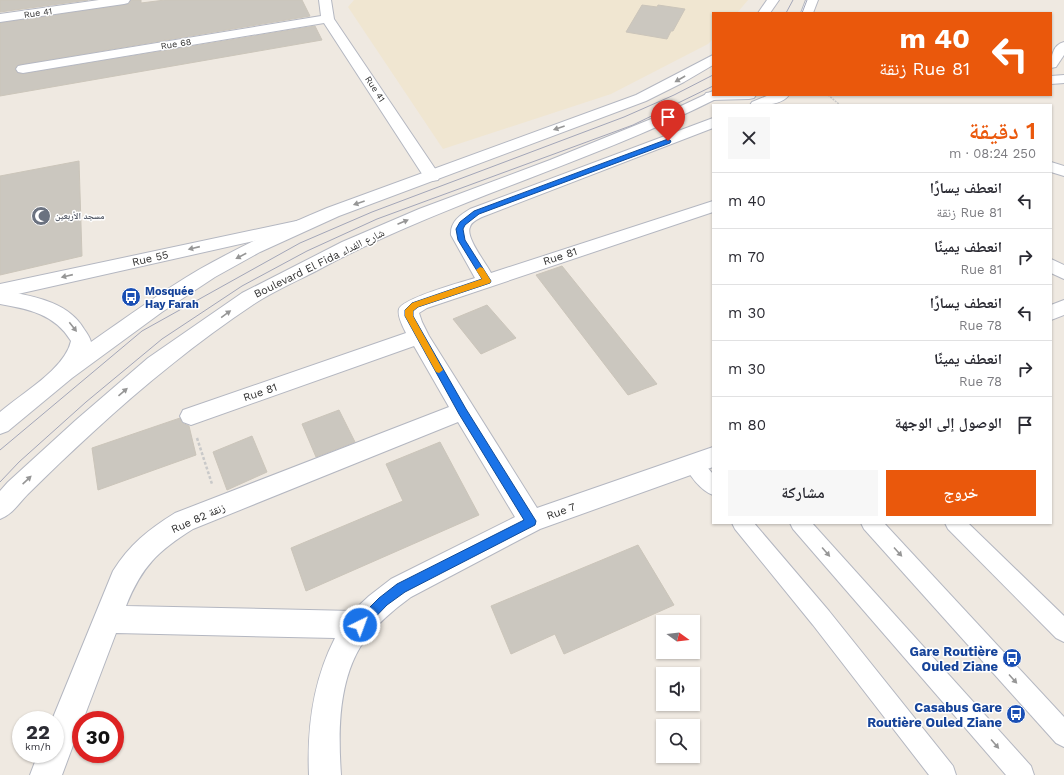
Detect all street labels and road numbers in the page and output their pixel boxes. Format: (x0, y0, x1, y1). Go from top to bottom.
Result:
street label: Rue 41 (23, 6, 53, 20)
street label: Rue 68 (160, 37, 192, 51)
street label: Rue 41 (363, 74, 387, 104)
street label: Boulevard El Fida شارع الفداء (252, 226, 387, 301)
street label: Rue 81 (541, 245, 579, 268)
street label: Rue 55 (131, 248, 170, 269)
street label: Rue 81 (241, 381, 279, 404)
street label: Rue 7 (545, 500, 577, 523)
street label: Rue 82 زنقة (169, 501, 227, 536)

